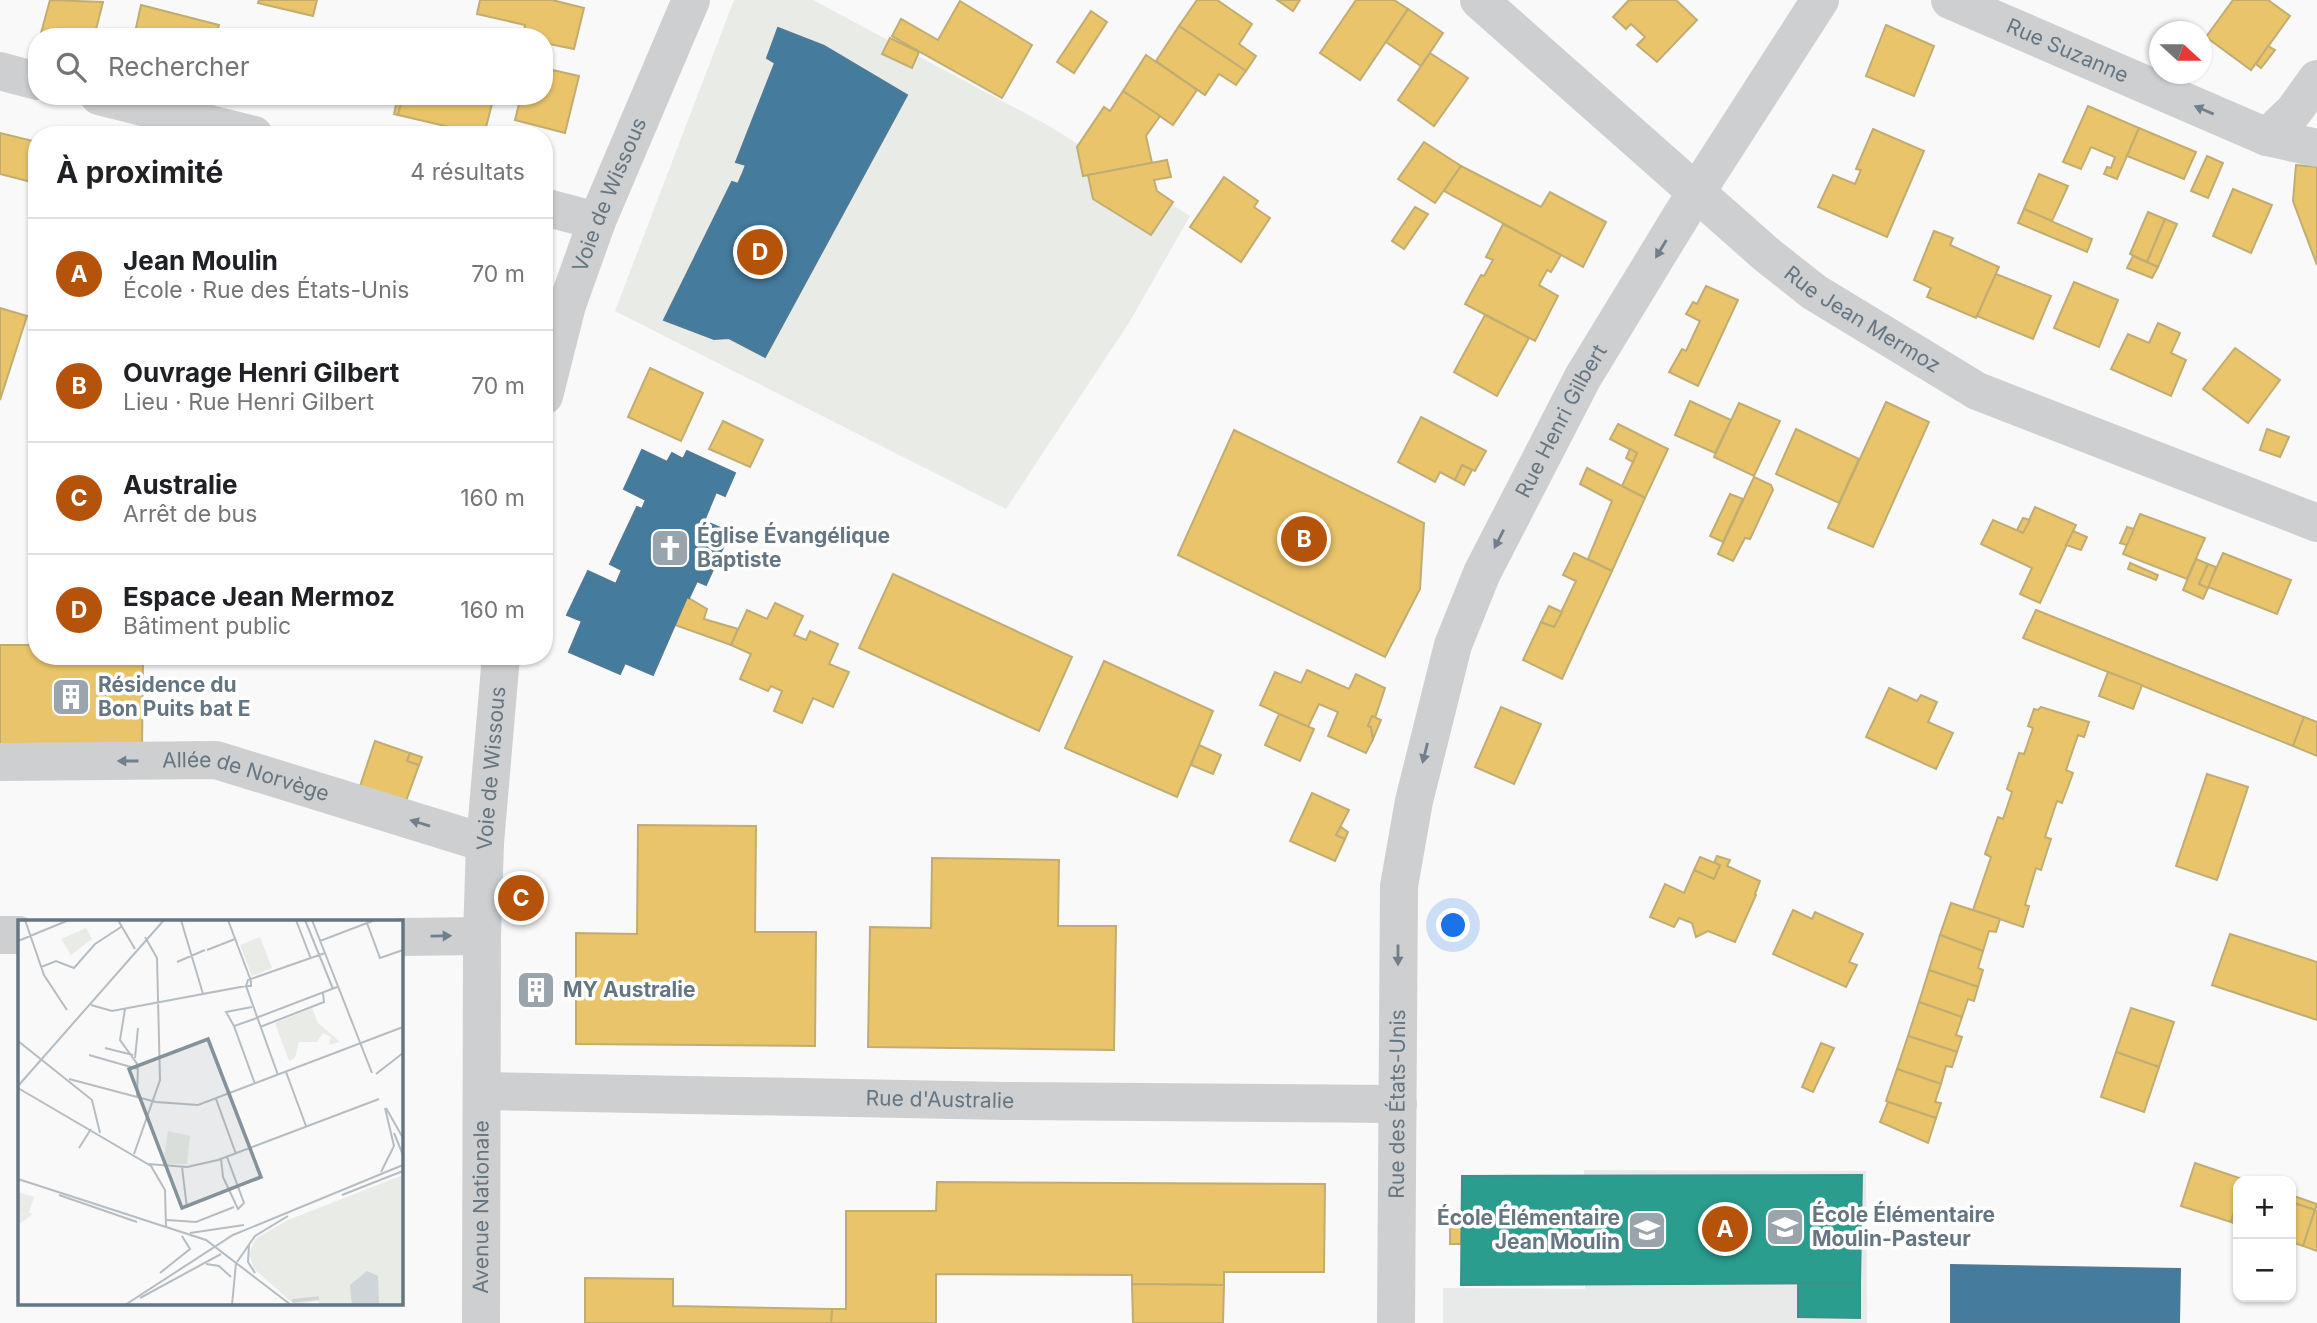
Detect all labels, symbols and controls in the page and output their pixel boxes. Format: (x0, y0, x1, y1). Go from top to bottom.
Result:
street label: Rue Suzanne (2003, 13, 2133, 88)
north arrow (2149, 21, 2212, 84)
search box (28, 28, 553, 105)
icon: search (52, 48, 90, 86)
text: Rechercher (108, 51, 249, 82)
one-way arrow (2194, 104, 2215, 115)
street label: Voie de Wissous (567, 114, 652, 275)
text: À proximité (56, 154, 223, 190)
text: 4 résultats (410, 158, 525, 186)
pin: D (737, 226, 783, 278)
one-way arrow (1655, 240, 1667, 259)
text: Jean Moulin (123, 245, 278, 276)
text: A (70, 260, 88, 288)
text: 70 m (471, 260, 525, 288)
street label: Rue Jean Mermoz (1779, 260, 1945, 378)
text: École · Rue des États-Unis (123, 276, 410, 304)
street label: Rue Henri Gilbert (1510, 340, 1612, 502)
text: Ouvrage Henri Gilbert (123, 357, 399, 388)
text: B (71, 372, 87, 400)
text: 70 m (471, 372, 525, 400)
text: Lieu · Rue Henri Gilbert (123, 388, 374, 416)
text: Australie (123, 469, 238, 500)
text: C (70, 484, 88, 512)
text: 160 m (460, 484, 525, 512)
text: Arrêt de bus (123, 500, 257, 528)
pin: B (1281, 513, 1327, 565)
place label: Église Évangélique Baptiste (697, 522, 890, 572)
church icon: Église Évangélique Baptiste (649, 527, 691, 569)
one-way arrow (1494, 529, 1505, 549)
text: Espace Jean Mermoz (123, 581, 395, 612)
text: D (71, 596, 87, 624)
text: 160 m (460, 596, 525, 624)
text: Bâtiment public (123, 612, 291, 640)
place label: Résidence du Bon Puits bat E (98, 672, 251, 721)
building icon: Résidence du Bon Puits bat E (50, 676, 92, 718)
street label: Voie de Wissous (472, 685, 510, 851)
one-way arrow (1419, 743, 1430, 765)
street label: Allée de Norvège (162, 747, 332, 806)
one-way arrow (117, 755, 139, 767)
one-way arrow (409, 817, 430, 827)
pin: C (498, 872, 544, 924)
your location (1436, 908, 1470, 942)
inset map (18, 920, 402, 1306)
one-way arrow (431, 930, 453, 942)
one-way arrow (1392, 944, 1404, 966)
building icon: MY Australie (515, 969, 557, 1011)
place label: MY Australie (563, 977, 695, 1002)
street label: Rue des États-Unis (1383, 1009, 1410, 1199)
street label: Rue d'Australie (865, 1085, 1014, 1113)
street label: Avenue Nationale (468, 1120, 494, 1294)
map controls (2233, 1176, 2296, 1302)
button: + (2233, 1176, 2296, 1239)
place label: École Élémentaire Moulin-Pasteur (1812, 1201, 1995, 1251)
pin: A (1702, 1203, 1748, 1255)
place label: École Élémentaire Jean Moulin (1437, 1204, 1620, 1254)
school or university icon: École Élémentaire Moulin-Pasteur (1764, 1206, 1806, 1248)
school or university icon: École Élémentaire Jean Moulin (1626, 1209, 1668, 1251)
button: − (2233, 1239, 2296, 1302)

